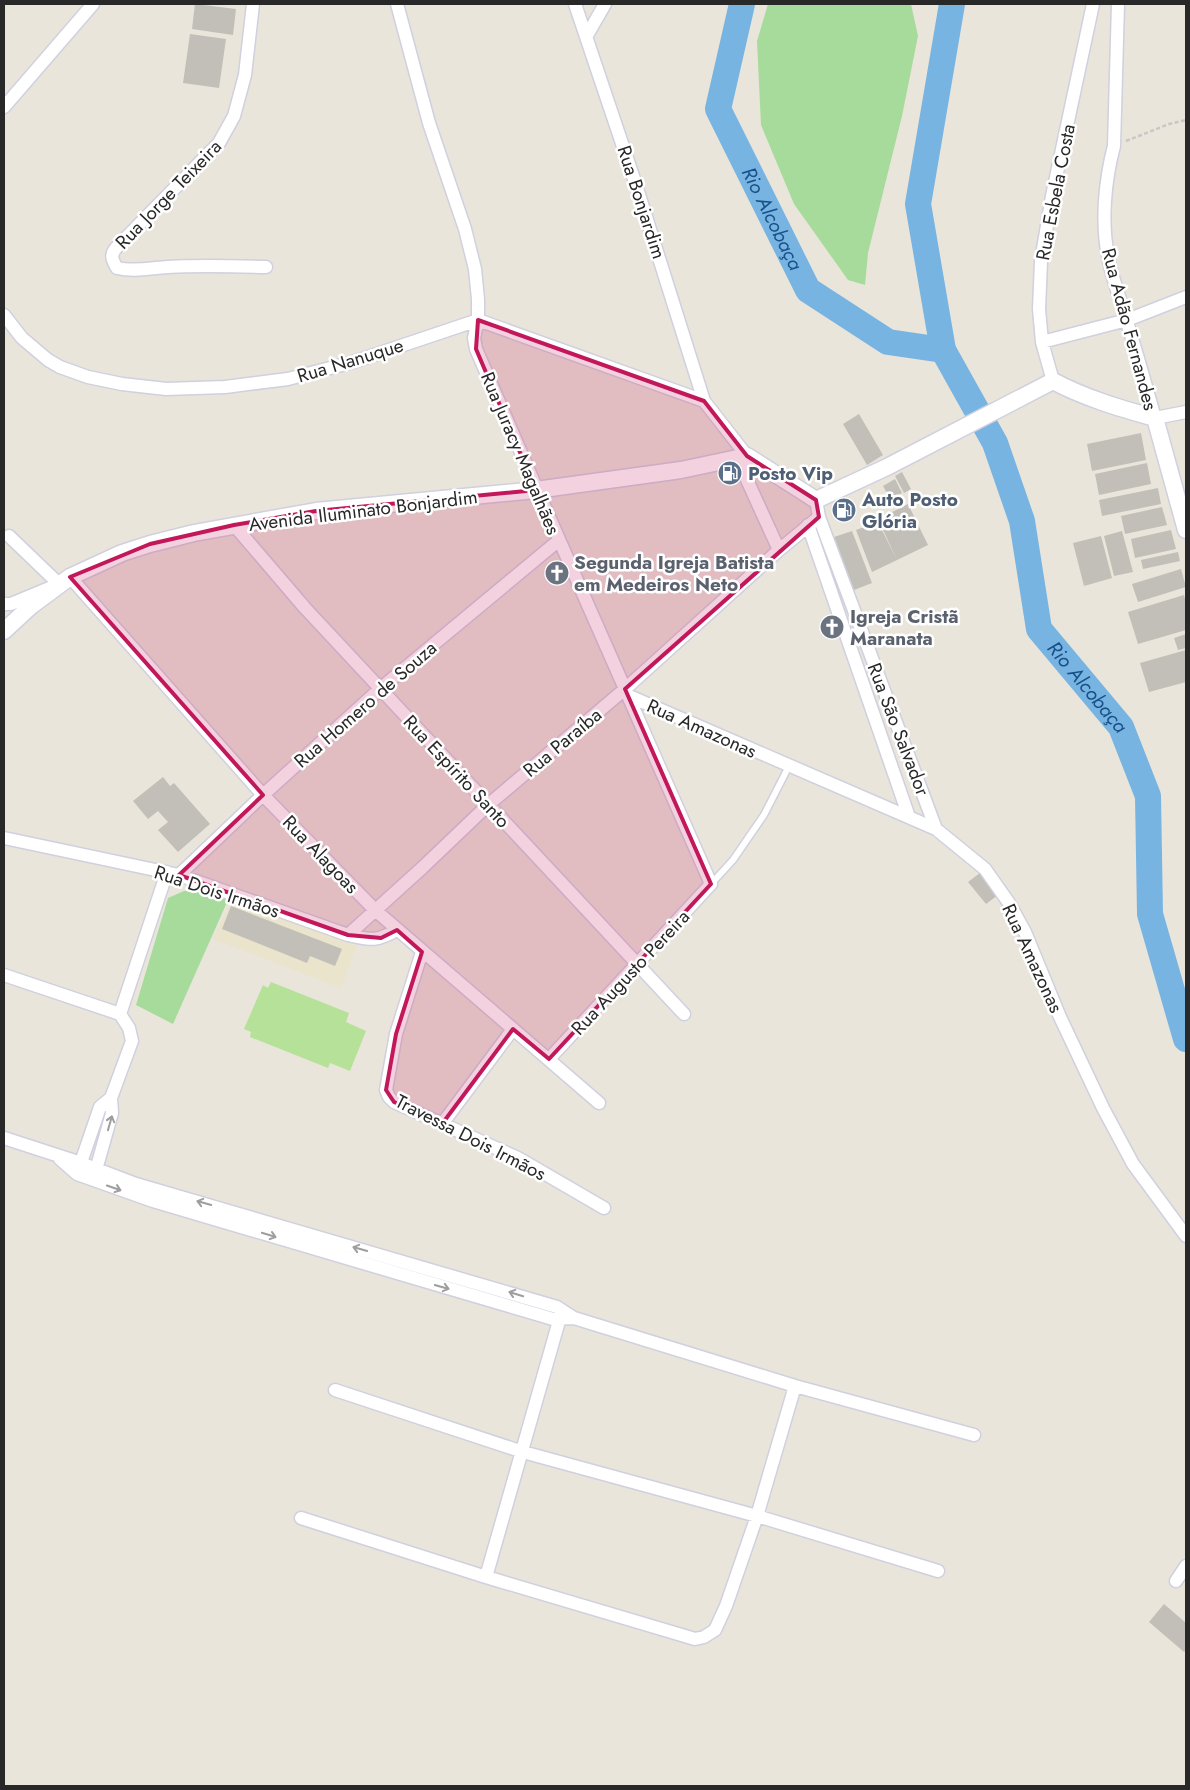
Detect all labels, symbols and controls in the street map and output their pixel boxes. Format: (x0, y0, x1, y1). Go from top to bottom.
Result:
street label: Rua Esbela Costa (1029, 122, 1082, 262)
street label: Rua Jorge Teixeira (109, 134, 228, 255)
street label: Rua Bonjardim (611, 142, 673, 262)
water label: Rio Alcobaça (734, 162, 810, 275)
street label: Rua Adão Fernandes (1095, 245, 1164, 413)
street label: Rua Nanuque (294, 331, 407, 389)
street label: Rua Juracy Magalhães (474, 368, 567, 539)
fuel station icon: Posto Vip (717, 460, 743, 486)
place label: Posto Vip (748, 460, 833, 487)
street label: Avenida Iluminato Bonjardim (247, 483, 479, 538)
place label: Auto Posto Glória (861, 486, 958, 535)
fuel station icon: Auto Posto Glória (831, 497, 857, 523)
place label: Segunda Igreja Batista em Medeiros Neto (574, 549, 774, 598)
church icon: Segunda Igreja Batista em Medeiros Neto (544, 560, 570, 586)
place label: Igreja Cristã Maranata (850, 603, 959, 652)
church icon: Igreja Cristã Maranata (819, 614, 845, 640)
street label: Rua Homero de Souza (288, 635, 443, 774)
water label: Rio Alcobaça (1040, 635, 1134, 740)
street label: Rua São Salvador (861, 659, 936, 800)
street label: Rua Amazonas (643, 692, 761, 765)
street label: Rua Paraíba (517, 702, 607, 783)
street label: Rua Espírito Santo (397, 709, 516, 834)
street label: Rua Alagoas (276, 809, 365, 900)
street label: Rua Dois Irmãos (151, 859, 283, 925)
street label: Rua Amazonas (995, 899, 1070, 1017)
street label: Rua Augusto Pereira (565, 904, 696, 1041)
street label: Travessa Dois Irmãos (391, 1088, 551, 1187)
one-way arrow (105, 1115, 115, 1131)
one-way arrow (106, 1183, 122, 1193)
one-way arrow (196, 1198, 212, 1208)
one-way arrow (261, 1231, 277, 1241)
one-way arrow (352, 1244, 368, 1254)
one-way arrow (433, 1282, 449, 1292)
one-way arrow (508, 1289, 524, 1299)

